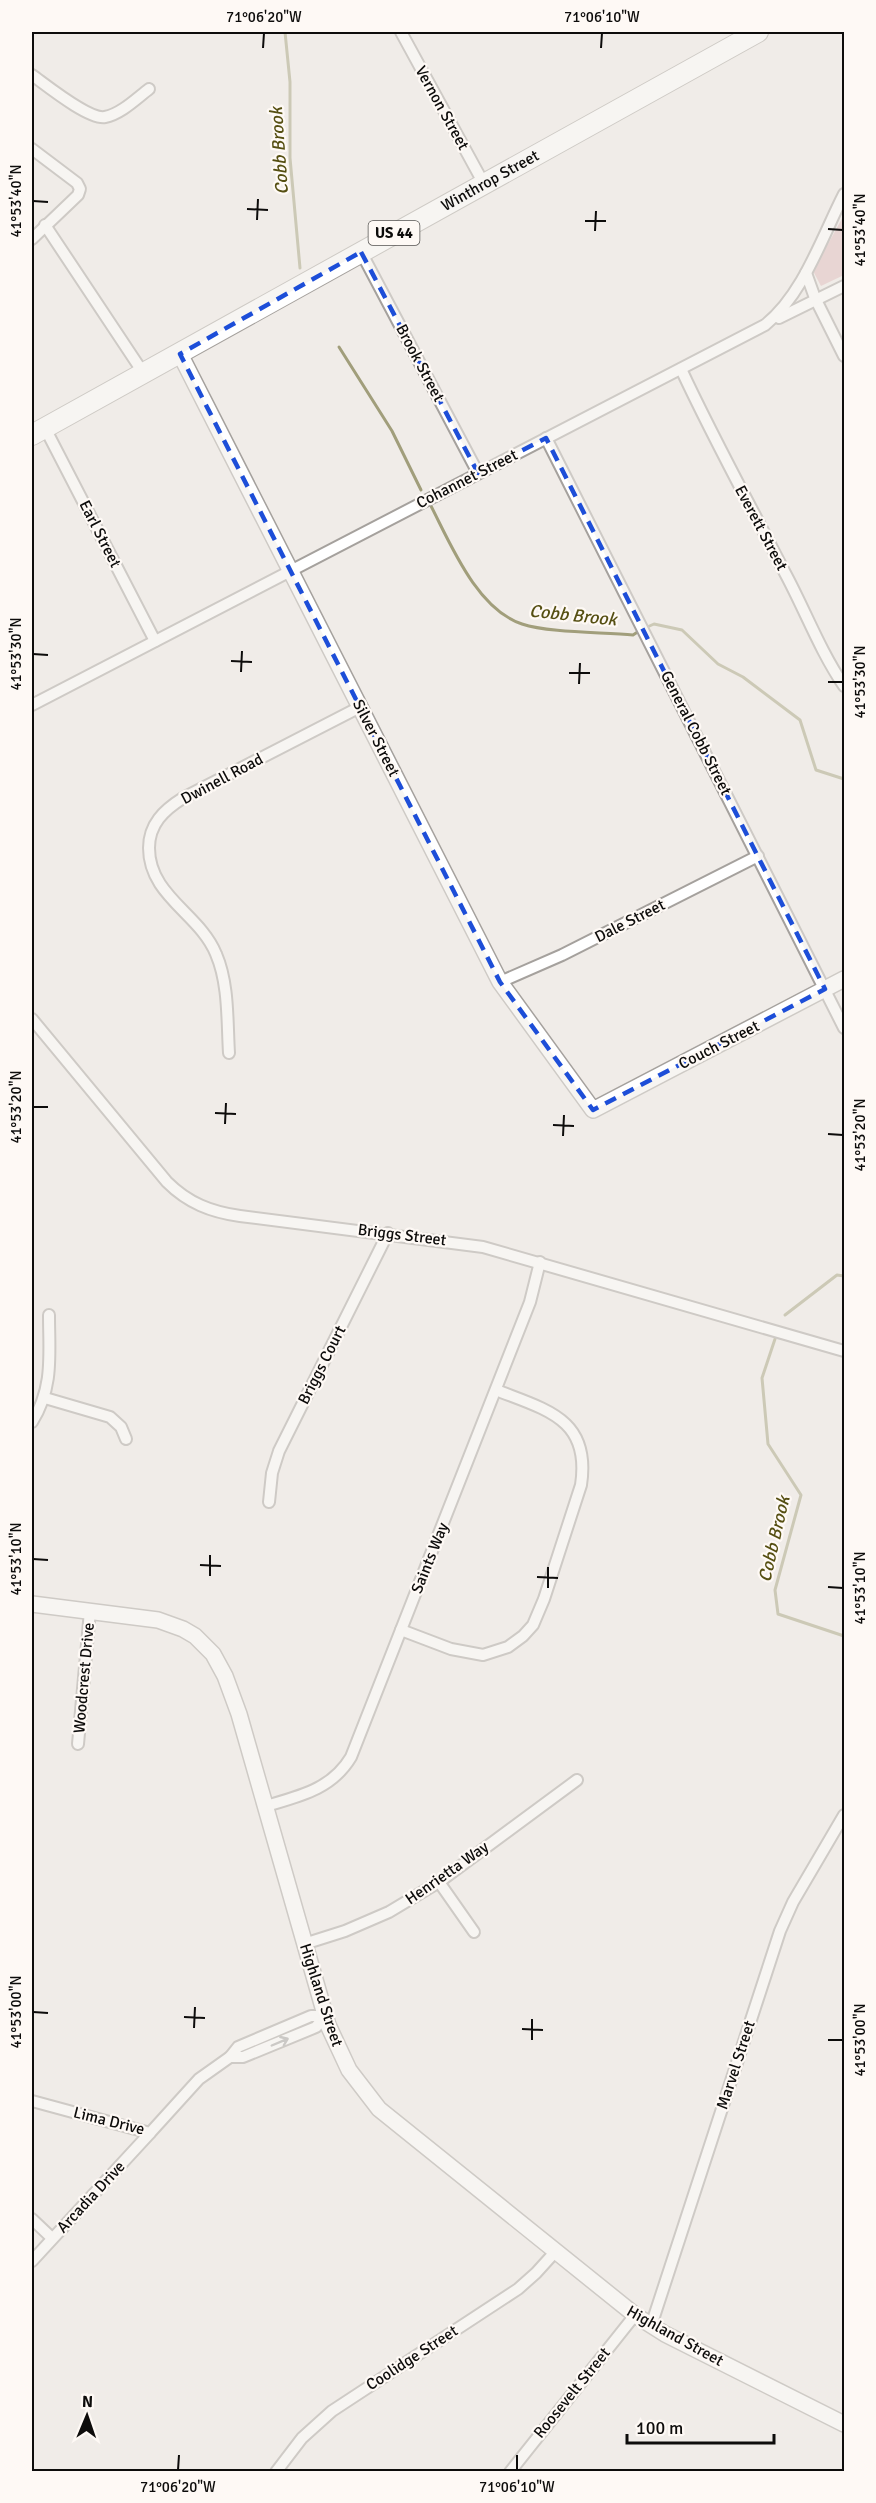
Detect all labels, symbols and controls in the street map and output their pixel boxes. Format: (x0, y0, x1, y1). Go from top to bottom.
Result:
text: 71°06'20"W (226, 8, 302, 26)
text: 71°06'10"W (564, 8, 640, 26)
street label: Vernon Street (411, 62, 474, 154)
water label: Cobb Brook (265, 105, 293, 196)
street label: Winthrop Street (438, 145, 543, 216)
text: 41°53'40"N (7, 164, 25, 238)
text: 41°53'40"N (851, 193, 869, 267)
road number: US 44 (368, 221, 420, 245)
street label: Brook Street (391, 321, 449, 406)
street label: Cohannet Street (413, 445, 521, 513)
street label: Everett Street (730, 482, 792, 574)
street label: Earl Street (75, 497, 126, 571)
water label: Cobb Brook (528, 599, 620, 631)
text: 41°53'30"N (7, 617, 25, 691)
text: 41°53'30"N (851, 645, 869, 719)
street label: General Cobb Street (656, 667, 736, 799)
street label: Silver Street (348, 696, 404, 780)
street label: Dwinell Road (177, 749, 267, 809)
street label: Dale Street (592, 895, 669, 947)
street label: Couch Street (675, 1016, 763, 1074)
text: 41°53'20"N (7, 1070, 25, 1144)
text: 41°53'20"N (851, 1098, 869, 1172)
street label: Briggs Street (357, 1220, 448, 1250)
street label: Briggs Court (294, 1322, 351, 1408)
water label: Cobb Brook (753, 1492, 795, 1584)
street label: Saints Way (407, 1519, 453, 1596)
text: 41°53'10"N (7, 1522, 25, 1596)
text: 41°53'10"N (851, 1551, 869, 1625)
street label: Woodcrest Drive (69, 1622, 99, 1734)
street label: Henrietta Way (401, 1837, 493, 1909)
street label: Highland Street (295, 1941, 347, 2050)
text: 41°53'00"N (7, 1975, 25, 2049)
text: 41°53'00"N (851, 2003, 869, 2077)
street label: Marvel Street (712, 2018, 760, 2112)
one-way arrow (270, 2036, 289, 2047)
street label: Lima Drive (71, 2103, 147, 2139)
street label: Arcadia Drive (53, 2157, 129, 2237)
street label: Highland Street (623, 2301, 727, 2371)
street label: Coolidge Street (362, 2321, 462, 2395)
street label: Roosevelt Street (529, 2343, 615, 2442)
north arrow (57, 2386, 117, 2446)
text: N (82, 2392, 93, 2412)
scale bar (627, 2407, 774, 2445)
text: 100 m (636, 2417, 683, 2439)
text: 71°06'20"W (140, 2478, 216, 2496)
text: 71°06'10"W (479, 2478, 555, 2496)

